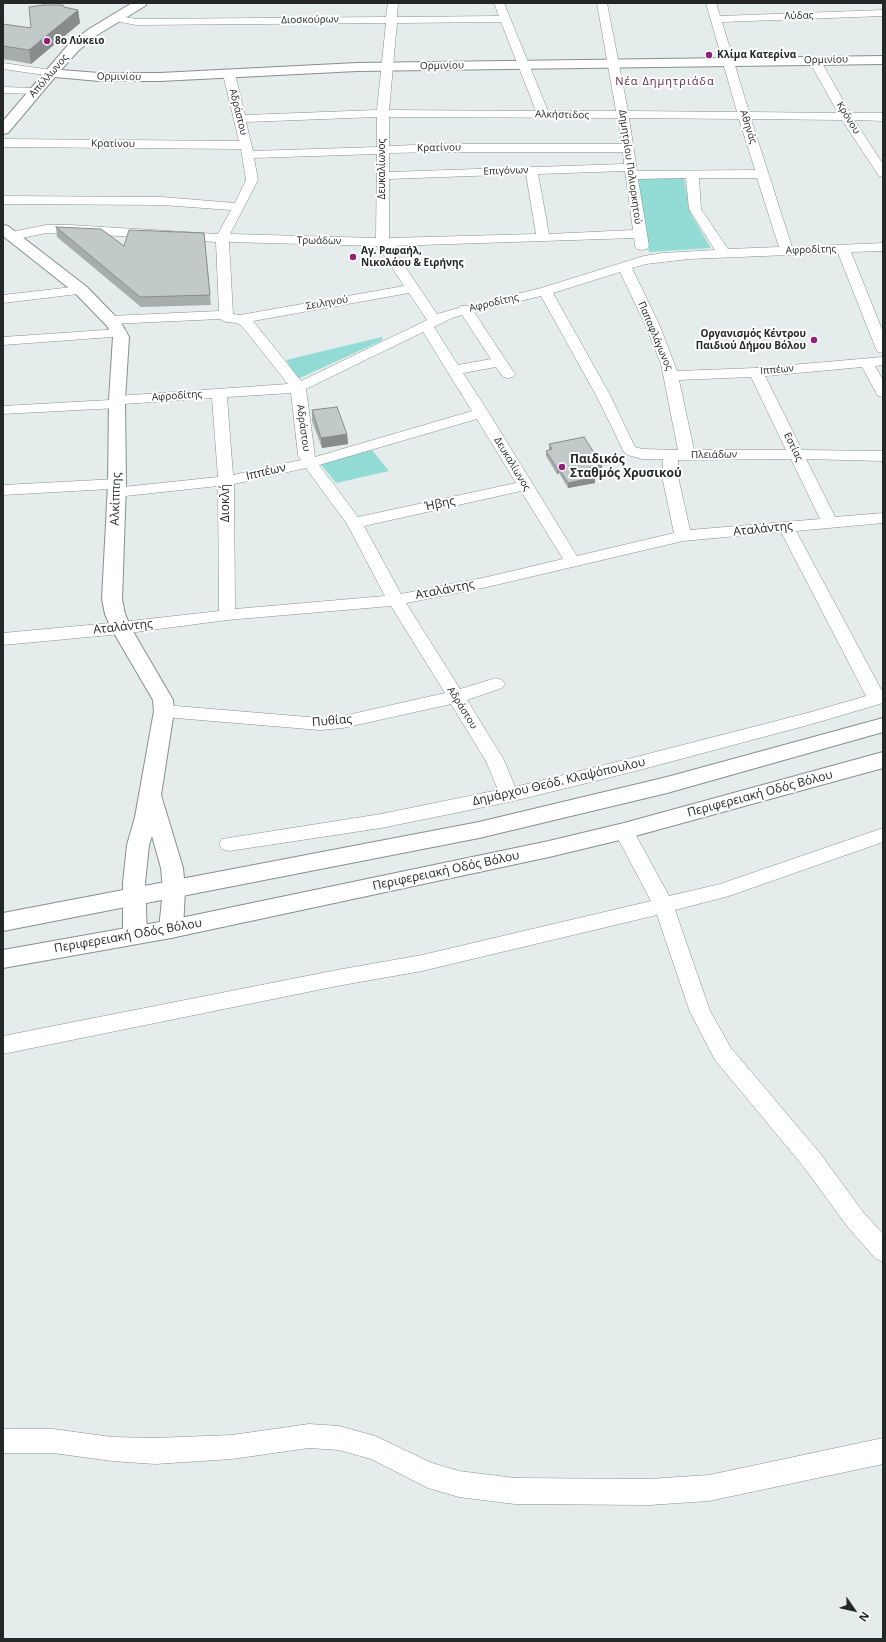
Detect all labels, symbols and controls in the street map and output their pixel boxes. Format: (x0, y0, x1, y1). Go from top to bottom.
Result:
street label: Λύδας (784, 9, 814, 23)
street label: Διοσκούρων (281, 13, 339, 27)
place label: 8ο Λύκειο (55, 35, 104, 47)
marker: 8ο Λύκειο (42, 36, 52, 46)
place label: Κλίμα Κατερίνα (717, 49, 796, 61)
marker: Κλίμα Κατερίνα (704, 50, 714, 60)
street label: Απόλλωνος (27, 52, 71, 100)
street label: Ορμινίου (804, 54, 848, 66)
street label: Ορμινίου (420, 60, 464, 72)
street label: Ορμινίου (97, 71, 141, 83)
district label: Νέα Δημητριάδα (615, 75, 715, 89)
street label: Αδράστου (226, 88, 250, 136)
street label: Κρόνου (833, 100, 863, 136)
street label: Αλκήστιδος (535, 109, 589, 121)
street label: Δημητρίου Πολιορκητού (616, 109, 644, 225)
street label: Αθηνάς (737, 109, 759, 145)
street label: Κρατίνου (91, 138, 135, 150)
street label: Δευκαλίωνος (376, 139, 388, 199)
street label: Κρατίνου (417, 142, 461, 154)
street label: Επιγόνων (483, 164, 529, 178)
street label: Τρωάδων (297, 235, 341, 247)
street label: Αφροδίτης (786, 243, 836, 257)
place label: Αγ. Ραφαήλ, Νικολάου & Ειρήνης (361, 245, 463, 268)
marker: Αγ. Ραφαήλ, Νικολάου & Ειρήνης (348, 252, 358, 262)
street label: Αφροδίτης (468, 291, 520, 315)
street label: Σειληνού (305, 293, 349, 313)
street label: Παπαφλάγωνος (635, 300, 675, 372)
place label: Οργανισμός Κέντρου Παιδιού Δήμου Βόλου (696, 328, 806, 352)
marker: Οργανισμός Κέντρου Παιδιού Δήμου Βόλου (809, 335, 819, 345)
street label: Ιππέων (760, 363, 794, 377)
street label: Αφροδίτης (151, 388, 203, 404)
street label: Αδράστου (294, 404, 312, 452)
street label: Εστίας (781, 431, 805, 463)
street label: Δευκαλίωνος (491, 435, 533, 493)
street label: Πλειάδων (691, 449, 737, 461)
place label: Παιδικός Σταθμός Χρυσικού (570, 453, 682, 481)
street label: Ιππέων (245, 460, 287, 484)
marker: Παιδικός Σταθμός Χρυσικού (557, 462, 567, 472)
street label: Αλκίππης (108, 472, 124, 526)
street label: Διοκλή (219, 484, 233, 522)
street label: Ήβης (424, 494, 456, 514)
street label: Αταλάντης (733, 519, 793, 539)
street label: Αταλάντης (414, 577, 476, 603)
street label: Αταλάντης (93, 617, 153, 637)
street label: Αδράστου (444, 685, 480, 731)
street label: Πυθίας (311, 712, 353, 730)
street label: Δημάρχου Θεόδ. Κλαψόπουλου (471, 755, 647, 809)
street label: Περιφερειακή Οδός Βόλου (686, 768, 834, 820)
street label: Περιφερειακή Οδός Βόλου (371, 848, 521, 894)
street label: Περιφερειακή Οδός Βόλου (53, 916, 203, 956)
north arrow (834, 1590, 874, 1630)
text: N (856, 1609, 873, 1625)

